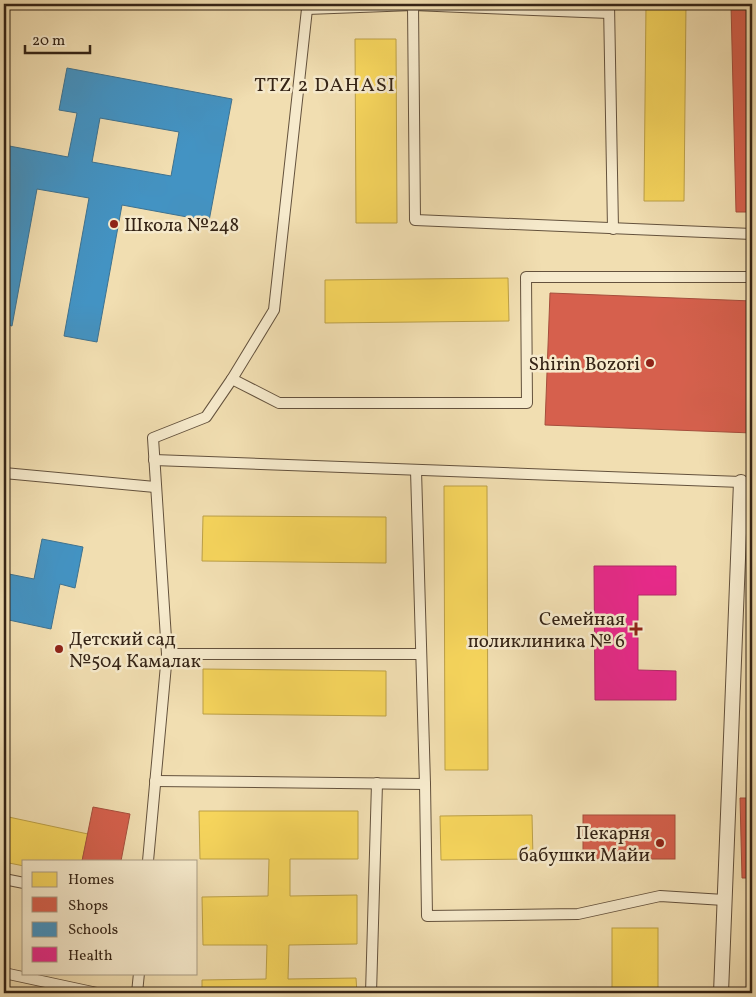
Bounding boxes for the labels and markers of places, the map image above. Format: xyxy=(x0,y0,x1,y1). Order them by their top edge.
place label: Школа №248 xyxy=(124,213,239,239)
marker: Школа №248 xyxy=(108,218,120,230)
place label: Shirin Bozori xyxy=(528,352,640,378)
marker: Shirin Bozori xyxy=(644,357,656,369)
place label: Семейная поликлиника № 6 xyxy=(468,607,625,655)
marker: Семейная поликлиника № 6 xyxy=(629,622,643,636)
place label: Детский сад №504 Камалак xyxy=(69,627,201,675)
marker: Детский сад №504 Камалак xyxy=(53,643,65,655)
place label: Пекарня бабушки Майи xyxy=(519,821,650,869)
marker: Пекарня бабушки Майи xyxy=(654,837,666,849)

